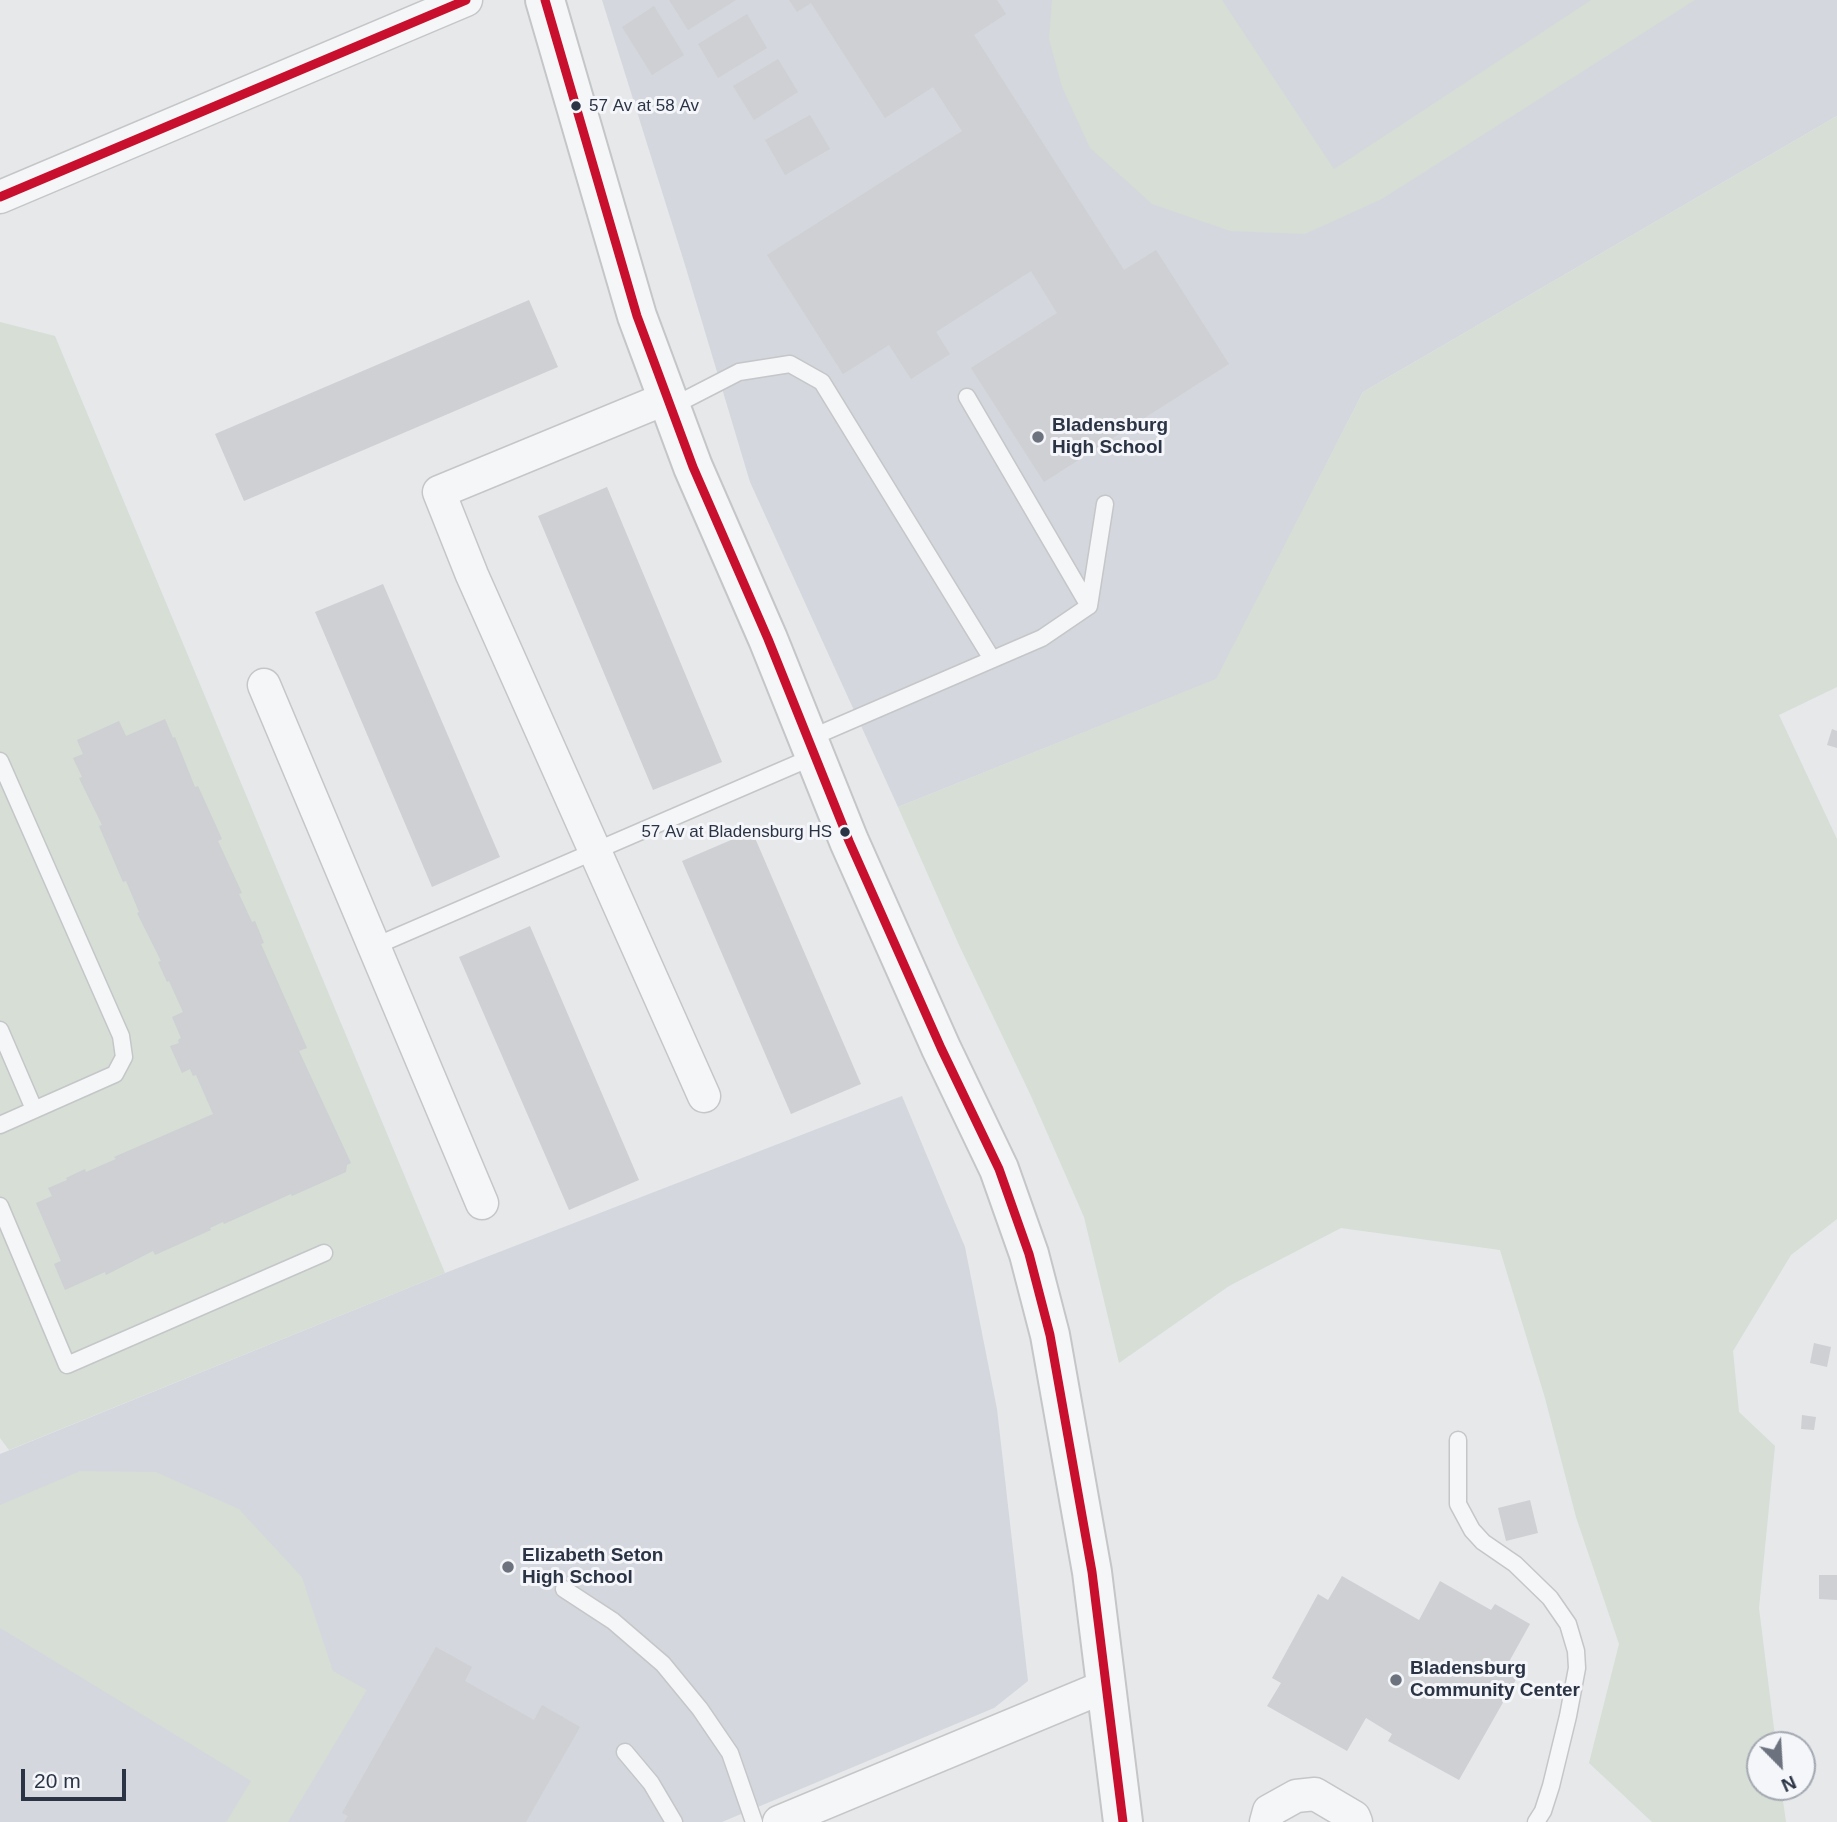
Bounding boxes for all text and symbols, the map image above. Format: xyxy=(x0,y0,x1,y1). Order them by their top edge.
place label: 57 Av at 58 Av xyxy=(589,96,699,116)
marker: 57 Av at 58 Av xyxy=(569,99,583,113)
place label: Bladensburg High School xyxy=(1052,415,1168,459)
marker: Bladensburg High School xyxy=(1030,429,1046,445)
place label: 57 Av at Bladensburg HS xyxy=(641,822,832,842)
marker: 57 Av at Bladensburg HS xyxy=(838,825,852,839)
place label: Elizabeth Seton High School xyxy=(522,1545,663,1589)
marker: Elizabeth Seton High School xyxy=(500,1559,516,1575)
place label: Bladensburg Community Center xyxy=(1410,1658,1580,1702)
marker: Bladensburg Community Center xyxy=(1388,1672,1404,1688)
north arrow xyxy=(1746,1731,1816,1801)
scale bar xyxy=(24,1756,130,1800)
text: 20 m xyxy=(34,1769,81,1792)
text: N xyxy=(1778,1771,1799,1796)

